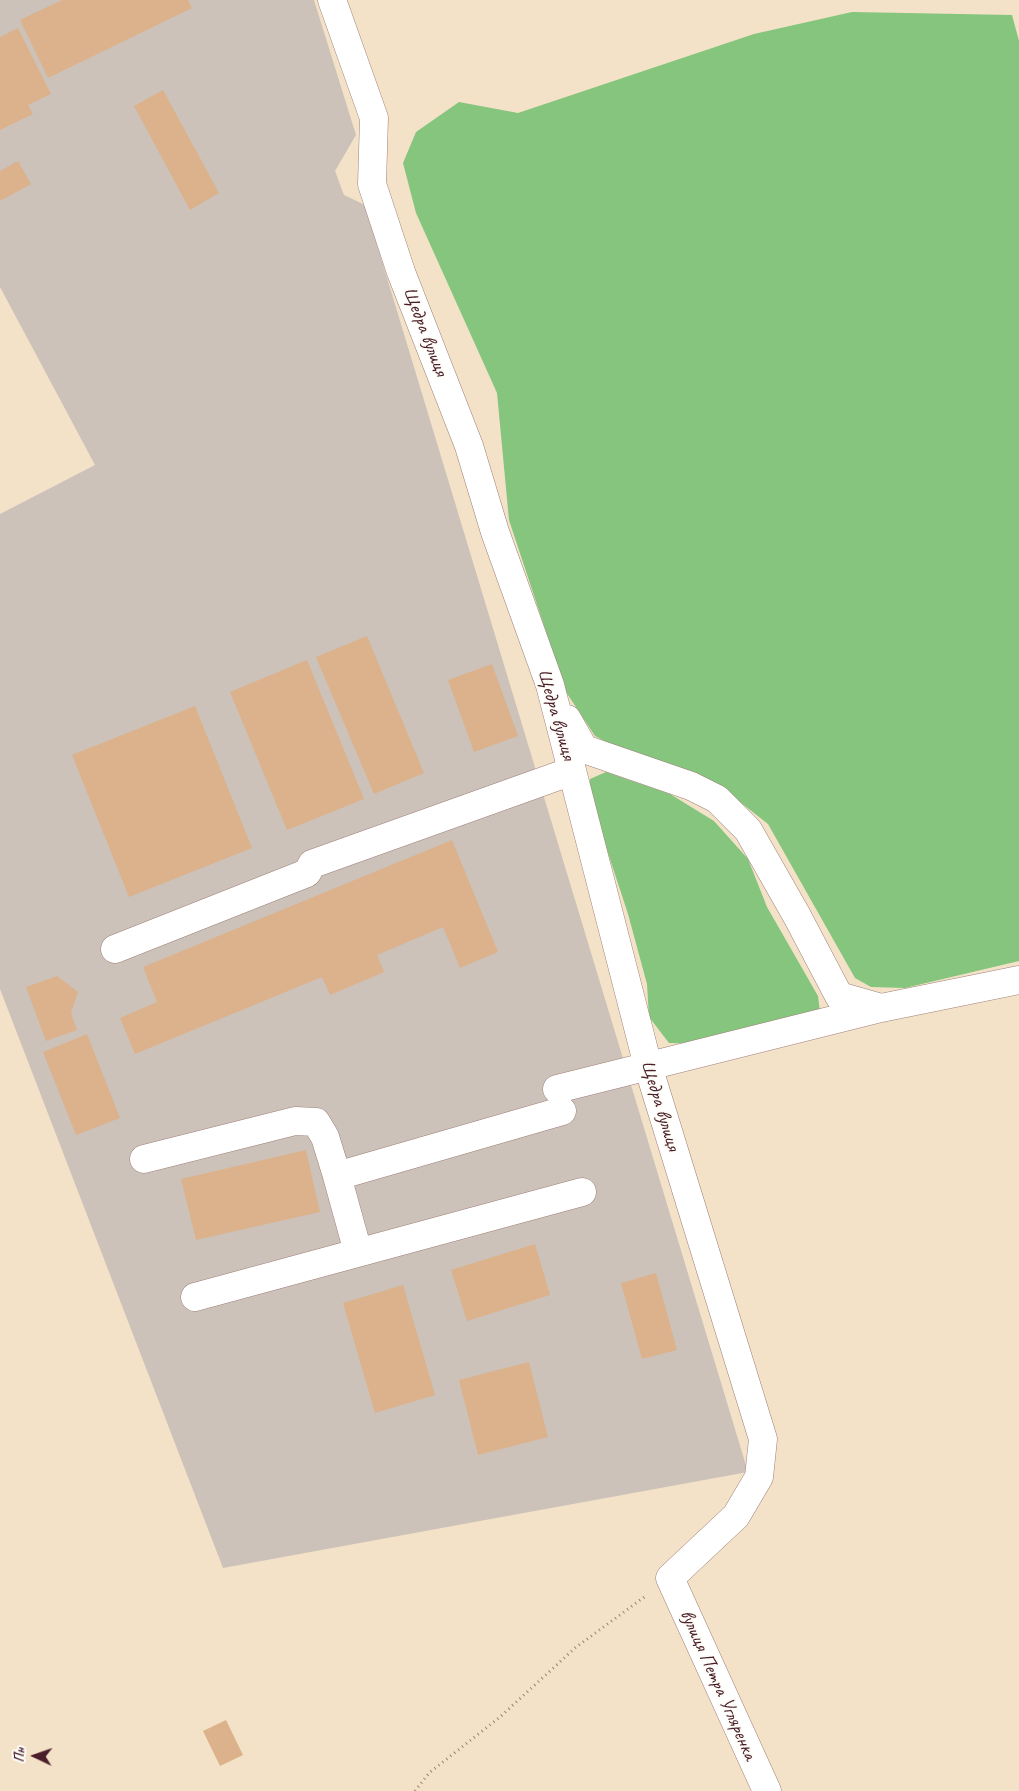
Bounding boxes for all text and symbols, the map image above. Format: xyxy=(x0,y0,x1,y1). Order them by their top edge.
street label: Щедра вулиця xyxy=(397,284,453,380)
street label: Щедра вулиця xyxy=(532,667,580,763)
street label: Щедра вулиця xyxy=(635,1058,685,1154)
street label: вулиця Петра Угляренка xyxy=(674,1606,762,1764)
north arrow xyxy=(10,1731,60,1781)
text: Пн xyxy=(11,1747,28,1763)

